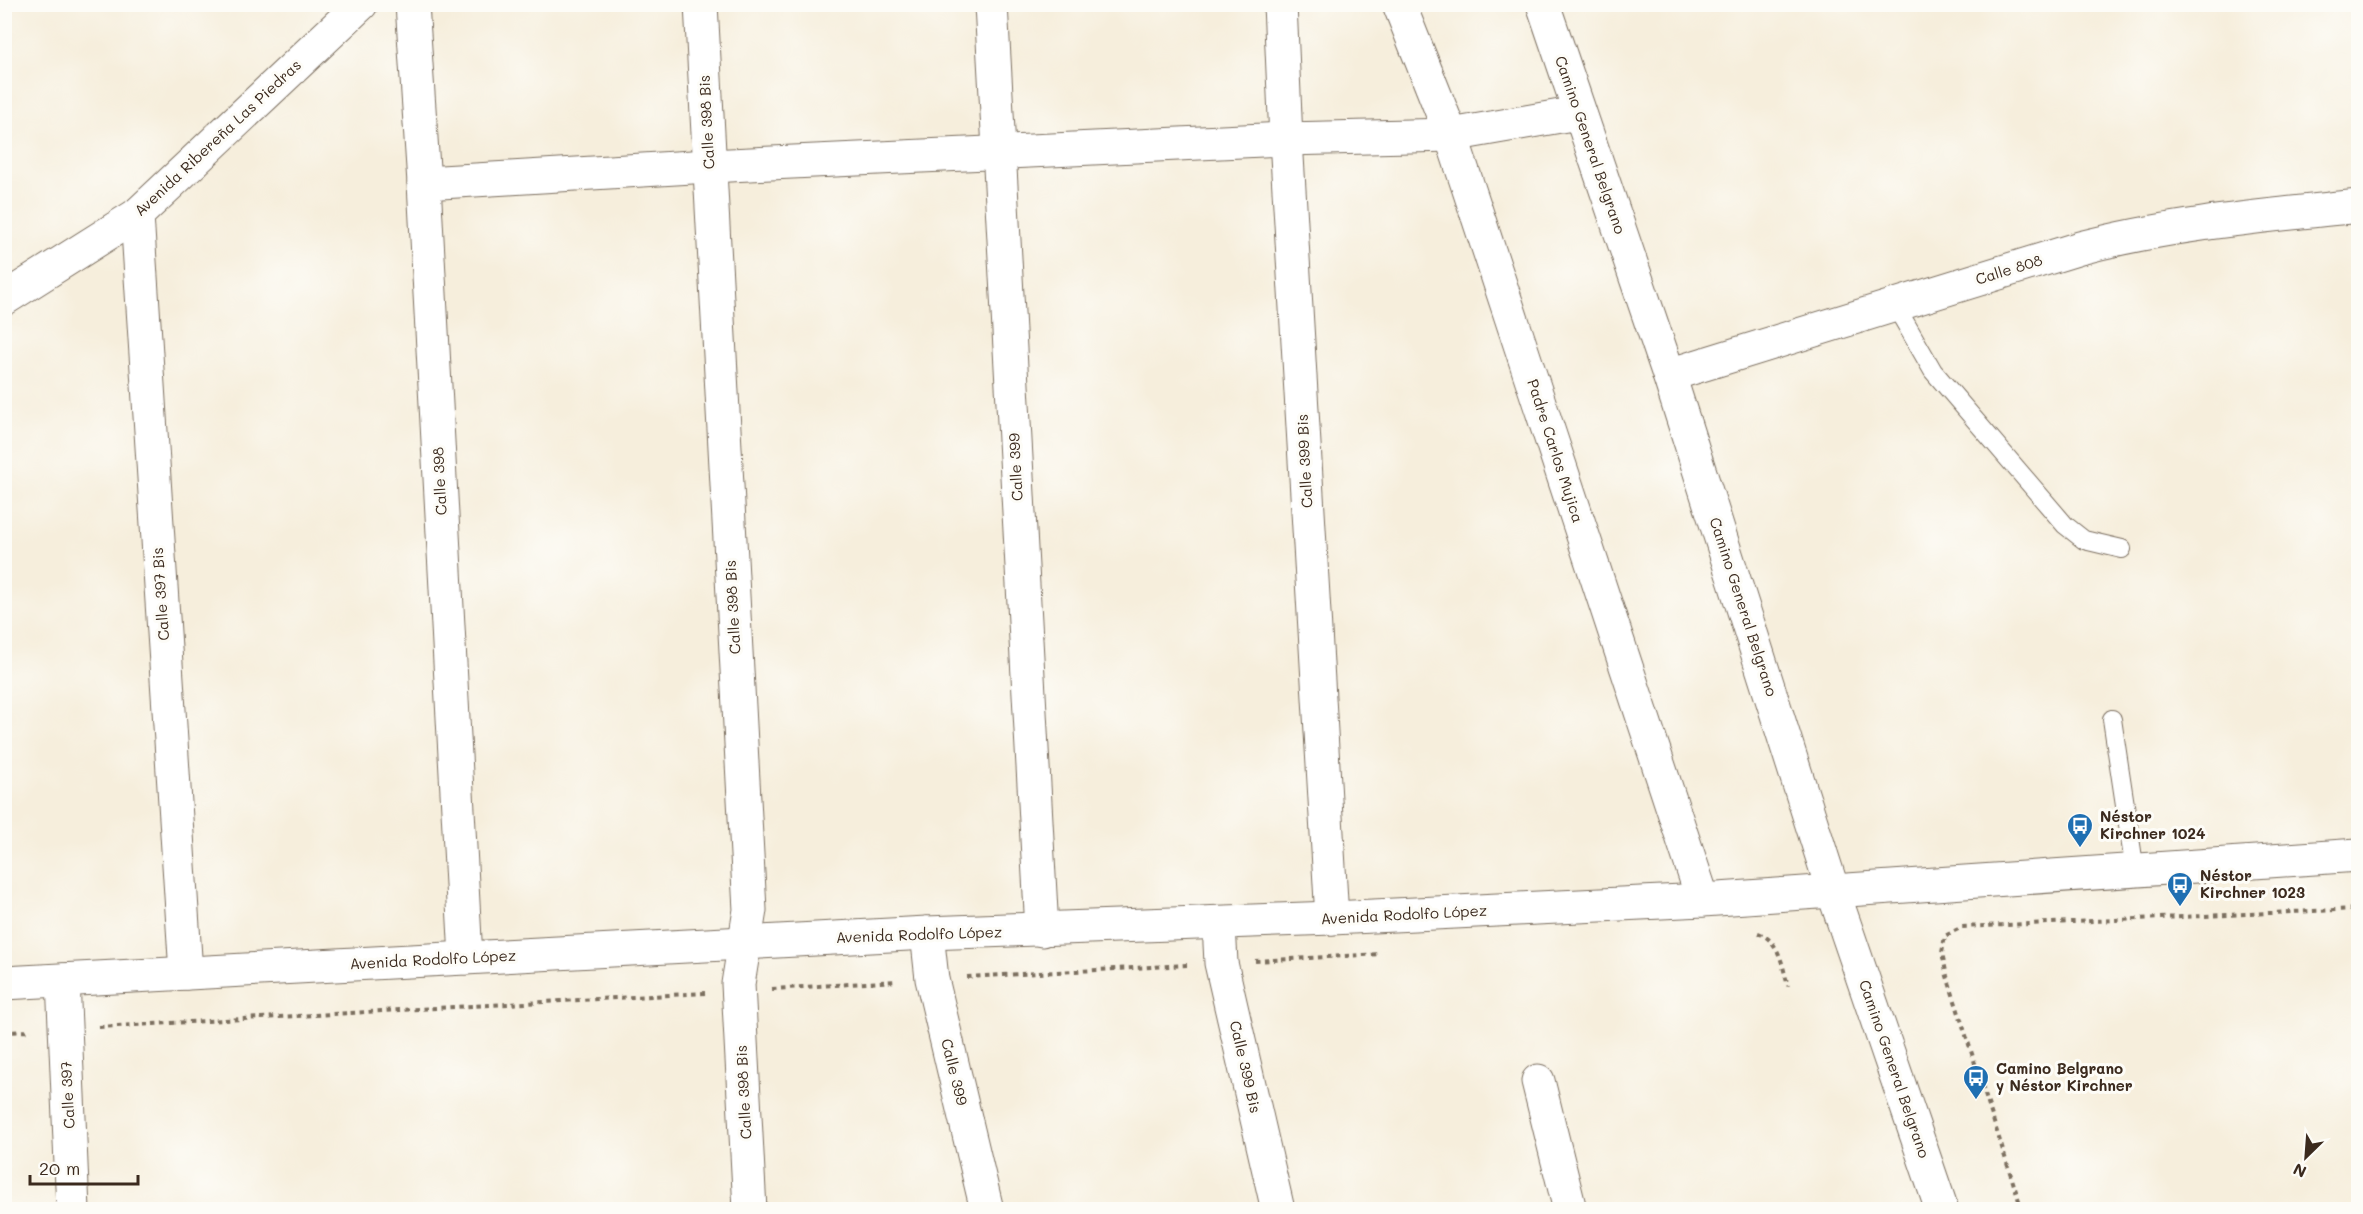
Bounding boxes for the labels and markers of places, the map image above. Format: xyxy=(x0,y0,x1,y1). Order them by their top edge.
place label: Néstor Kirchner 1024 xyxy=(2100,806,2206,843)
bus stop icon: Néstor Kirchner 1024 xyxy=(2065,811,2095,849)
place label: Néstor Kirchner 1023 xyxy=(2200,865,2305,902)
bus stop icon: Néstor Kirchner 1023 xyxy=(2165,870,2195,908)
place label: Camino Belgrano y Néstor Kirchner xyxy=(1996,1058,2133,1095)
bus stop icon: Camino Belgrano y Néstor Kirchner xyxy=(1961,1063,1991,1101)

